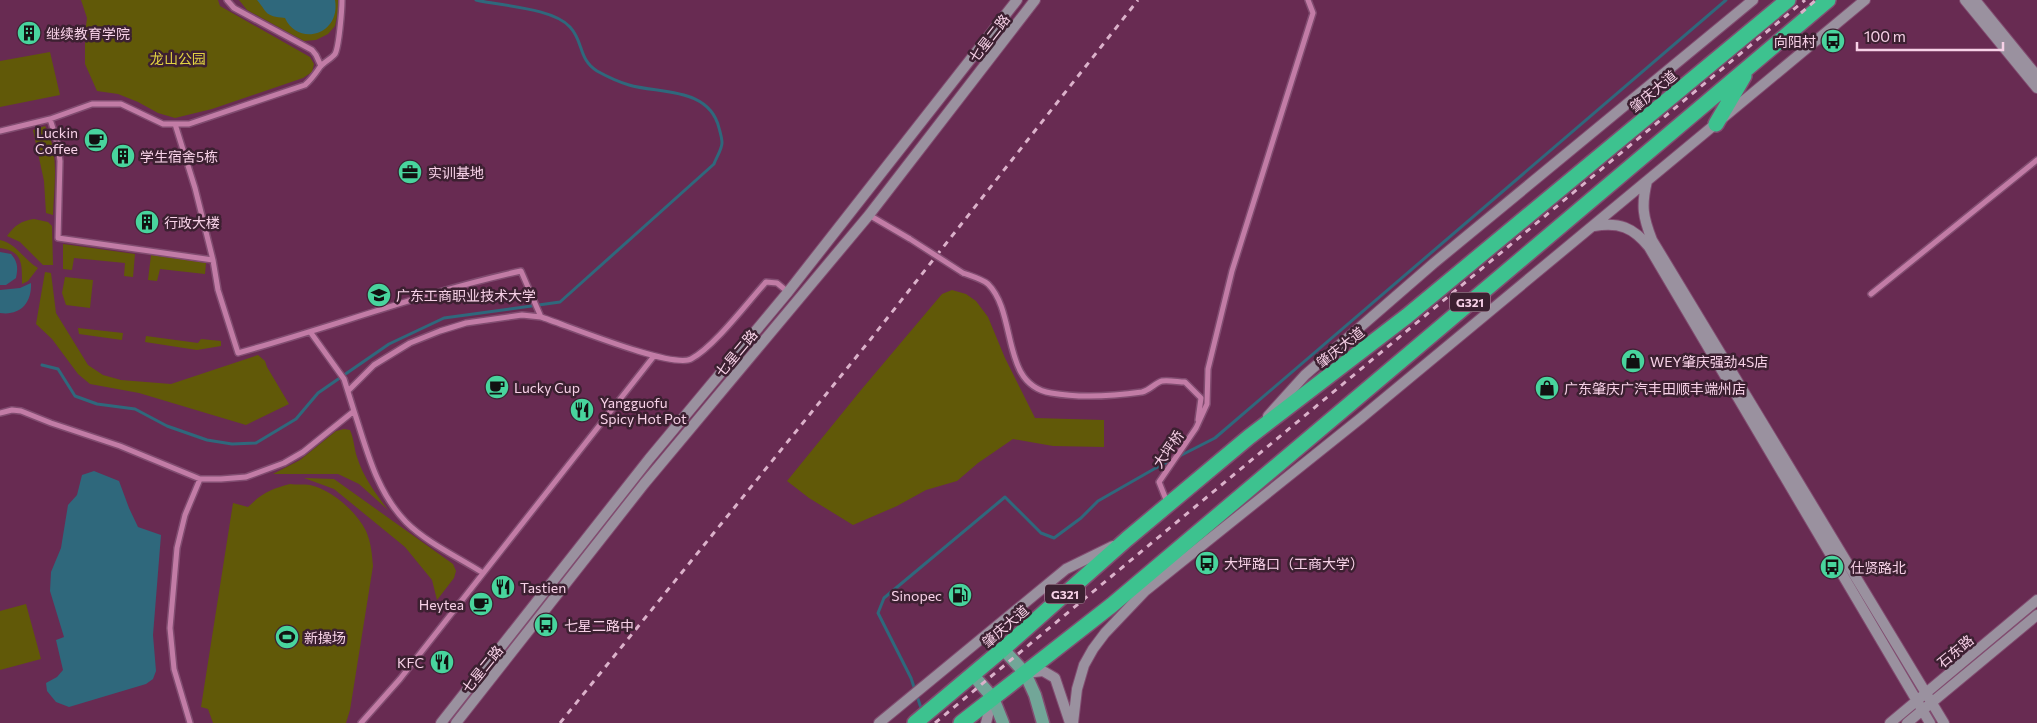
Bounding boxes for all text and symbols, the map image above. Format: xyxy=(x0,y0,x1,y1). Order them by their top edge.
street label: 七星二路 xyxy=(965,11,1013,65)
building icon: 继续教育学院 xyxy=(16,20,42,46)
scale bar xyxy=(1857,20,2003,52)
place label: 继续教育学院 xyxy=(46,25,130,42)
text: 100 m xyxy=(1864,27,1906,45)
bus stop icon: 向阳村 xyxy=(1820,28,1846,54)
place label: 向阳村 xyxy=(1774,33,1816,50)
park label: 龙山公园 xyxy=(150,50,206,67)
street label: 肇庆大道 xyxy=(1626,66,1680,116)
place label: Luckin Coffee xyxy=(35,124,78,157)
cafe icon: Luckin Coffee xyxy=(83,127,109,153)
building icon: 学生宿舍5栋 xyxy=(110,143,136,169)
place label: 学生宿舍5栋 xyxy=(140,148,218,165)
office icon: 实训基地 xyxy=(397,159,423,185)
place label: 实训基地 xyxy=(428,164,484,181)
building icon: 行政大楼 xyxy=(134,209,160,235)
place label: 行政大楼 xyxy=(164,214,220,231)
school or university icon: 广东工商职业技术大学 xyxy=(366,282,392,308)
place label: 广东工商职业技术大学 xyxy=(396,287,536,304)
road number: G321 xyxy=(1450,292,1490,312)
street label: 肇庆大道 xyxy=(1313,323,1367,371)
street label: 七星二路 xyxy=(711,326,761,380)
shop icon: WEY肇庆强劲4S店 xyxy=(1620,348,1646,374)
place label: WEY肇庆强劲4S店 xyxy=(1650,353,1768,370)
cafe icon: Lucky Cup xyxy=(484,374,510,400)
shop icon: 广东肇庆广汽丰田顺丰端州店 xyxy=(1534,375,1560,401)
place label: Lucky Cup xyxy=(514,379,580,396)
place label: 广东肇庆广汽丰田顺丰端州店 xyxy=(1564,380,1746,397)
place label: Yangguofu Spicy Hot Pot xyxy=(600,394,687,427)
restaurant icon: Yangguofu Spicy Hot Pot xyxy=(569,397,595,423)
street label: 大坪桥 xyxy=(1149,427,1187,471)
bus stop icon: 大坪路口（工商大学） xyxy=(1194,550,1220,576)
bus stop icon: 仕贤路北 xyxy=(1819,554,1845,580)
place label: 大坪路口（工商大学） xyxy=(1224,555,1364,572)
place label: 仕贤路北 xyxy=(1850,559,1906,576)
restaurant icon: Tastien xyxy=(490,574,516,600)
place label: Tastien xyxy=(520,579,566,596)
fuel station icon: Sinopec xyxy=(947,582,973,608)
road number: G321 xyxy=(1045,584,1085,604)
place label: Sinopec xyxy=(891,587,942,604)
cafe icon: Heytea xyxy=(468,591,494,617)
place label: Heytea xyxy=(419,596,464,613)
street label: 肇庆大道 xyxy=(978,601,1032,651)
bus stop icon: 七星二路中 xyxy=(533,612,559,638)
place label: 七星二路中 xyxy=(564,617,634,634)
sports icon: 新操场 xyxy=(274,624,300,650)
place label: 新操场 xyxy=(304,629,346,646)
street label: 石东路 xyxy=(1933,631,1977,671)
street label: 七星二路 xyxy=(458,642,506,696)
restaurant icon: KFC xyxy=(429,649,455,675)
place label: KFC xyxy=(397,654,424,671)

